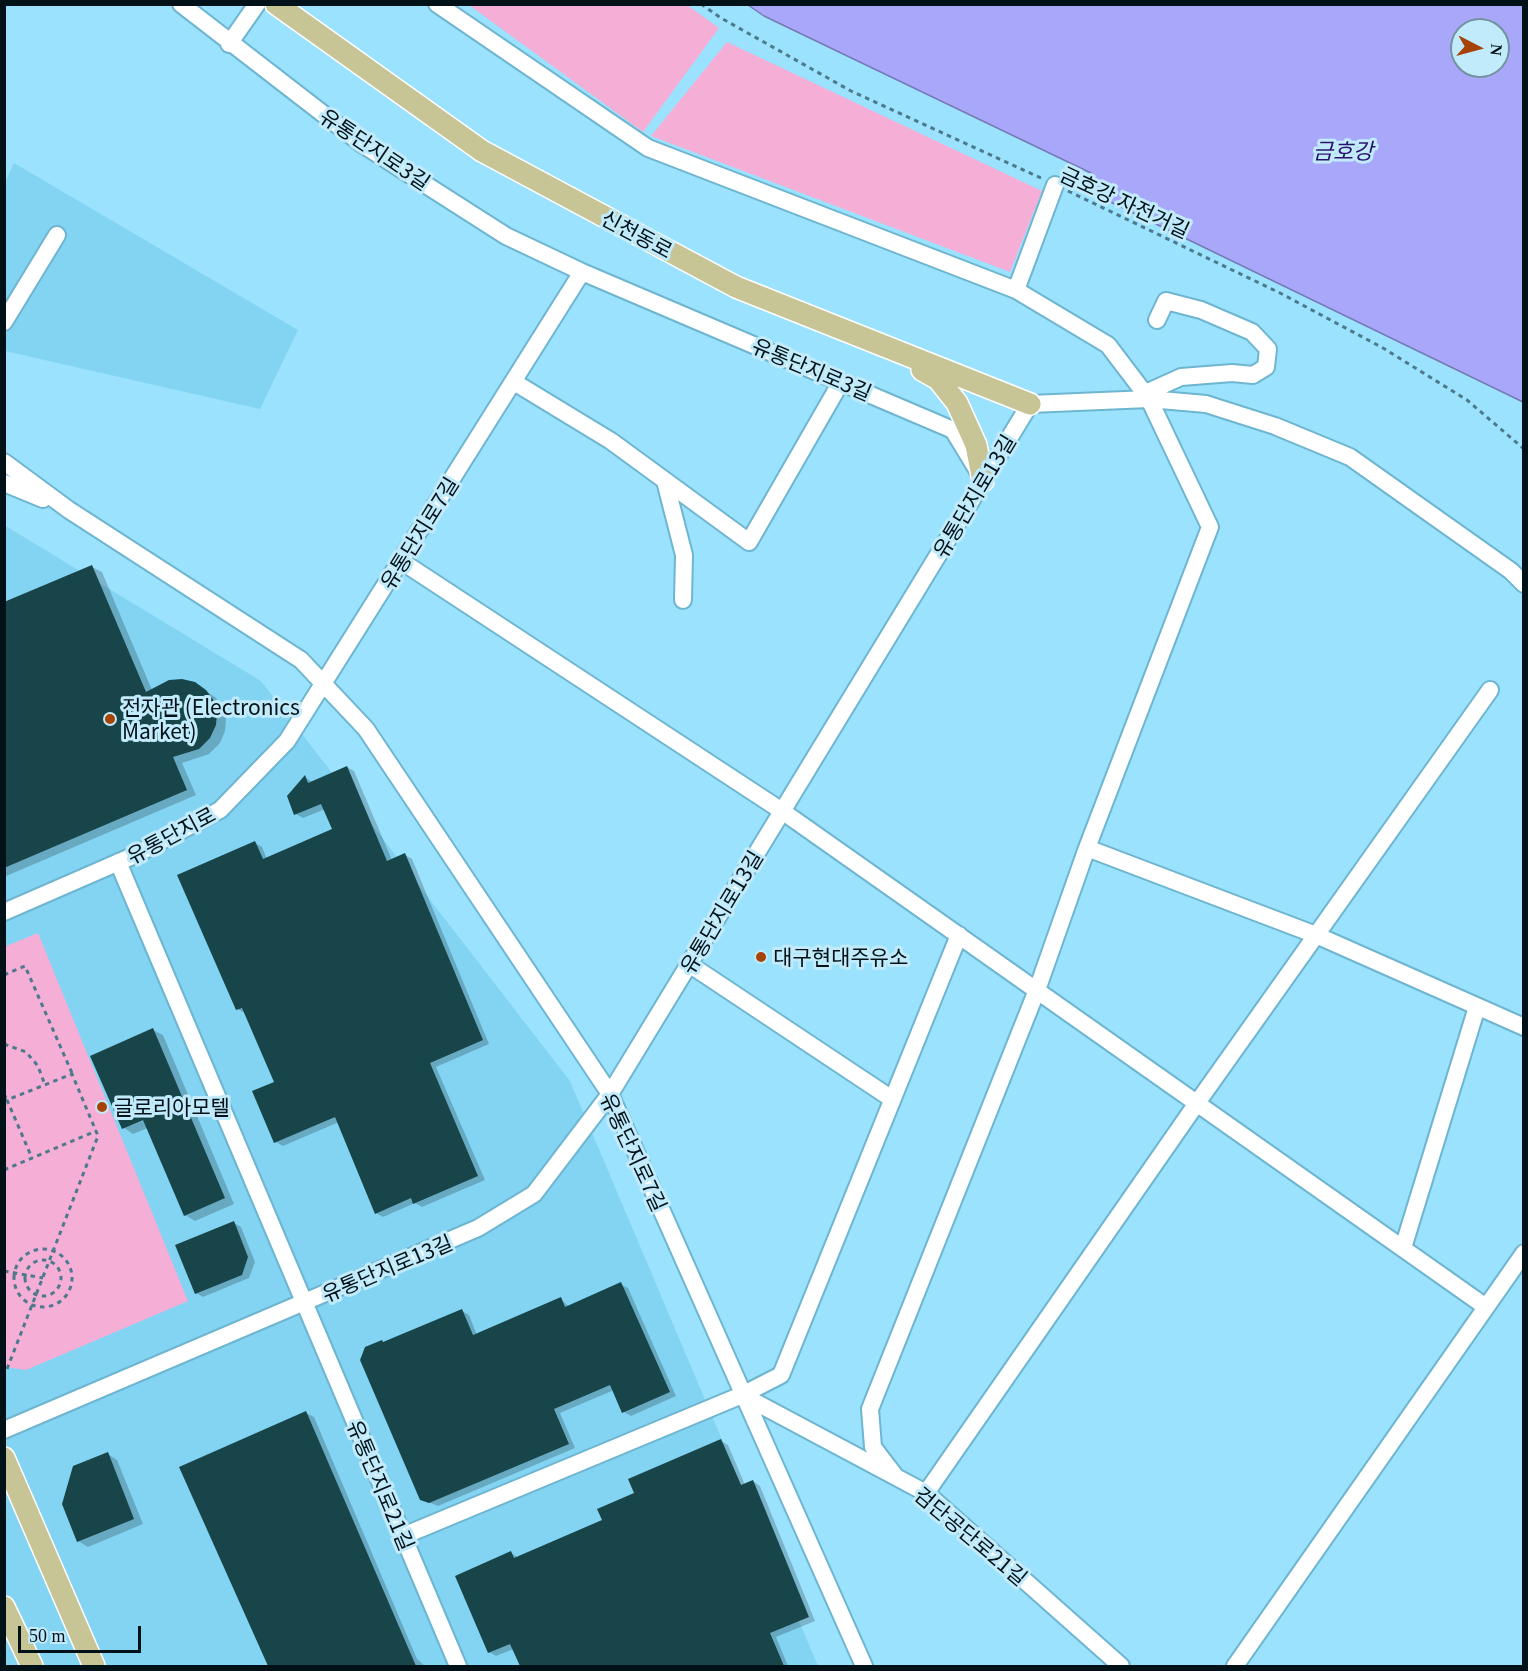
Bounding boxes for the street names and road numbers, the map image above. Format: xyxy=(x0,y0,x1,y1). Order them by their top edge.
street label: 유통단지로3길 xyxy=(315,103,435,195)
street label: 금호강 자전거길 xyxy=(1056,161,1194,243)
street label: 신천동로 xyxy=(597,205,677,263)
street label: 유통단지로3길 xyxy=(748,332,876,406)
street label: 유통단지로13길 xyxy=(927,430,1021,562)
street label: 유통단지로7길 xyxy=(375,472,463,594)
street label: 유통단지로 xyxy=(122,801,220,869)
street label: 유통단지로13길 xyxy=(674,846,768,978)
street label: 유통단지로7길 xyxy=(596,1089,672,1215)
street label: 유통단지로13길 xyxy=(318,1229,456,1307)
street label: 유통단지로21길 xyxy=(342,1416,420,1554)
street label: 검단공단로21길 xyxy=(910,1482,1032,1590)

